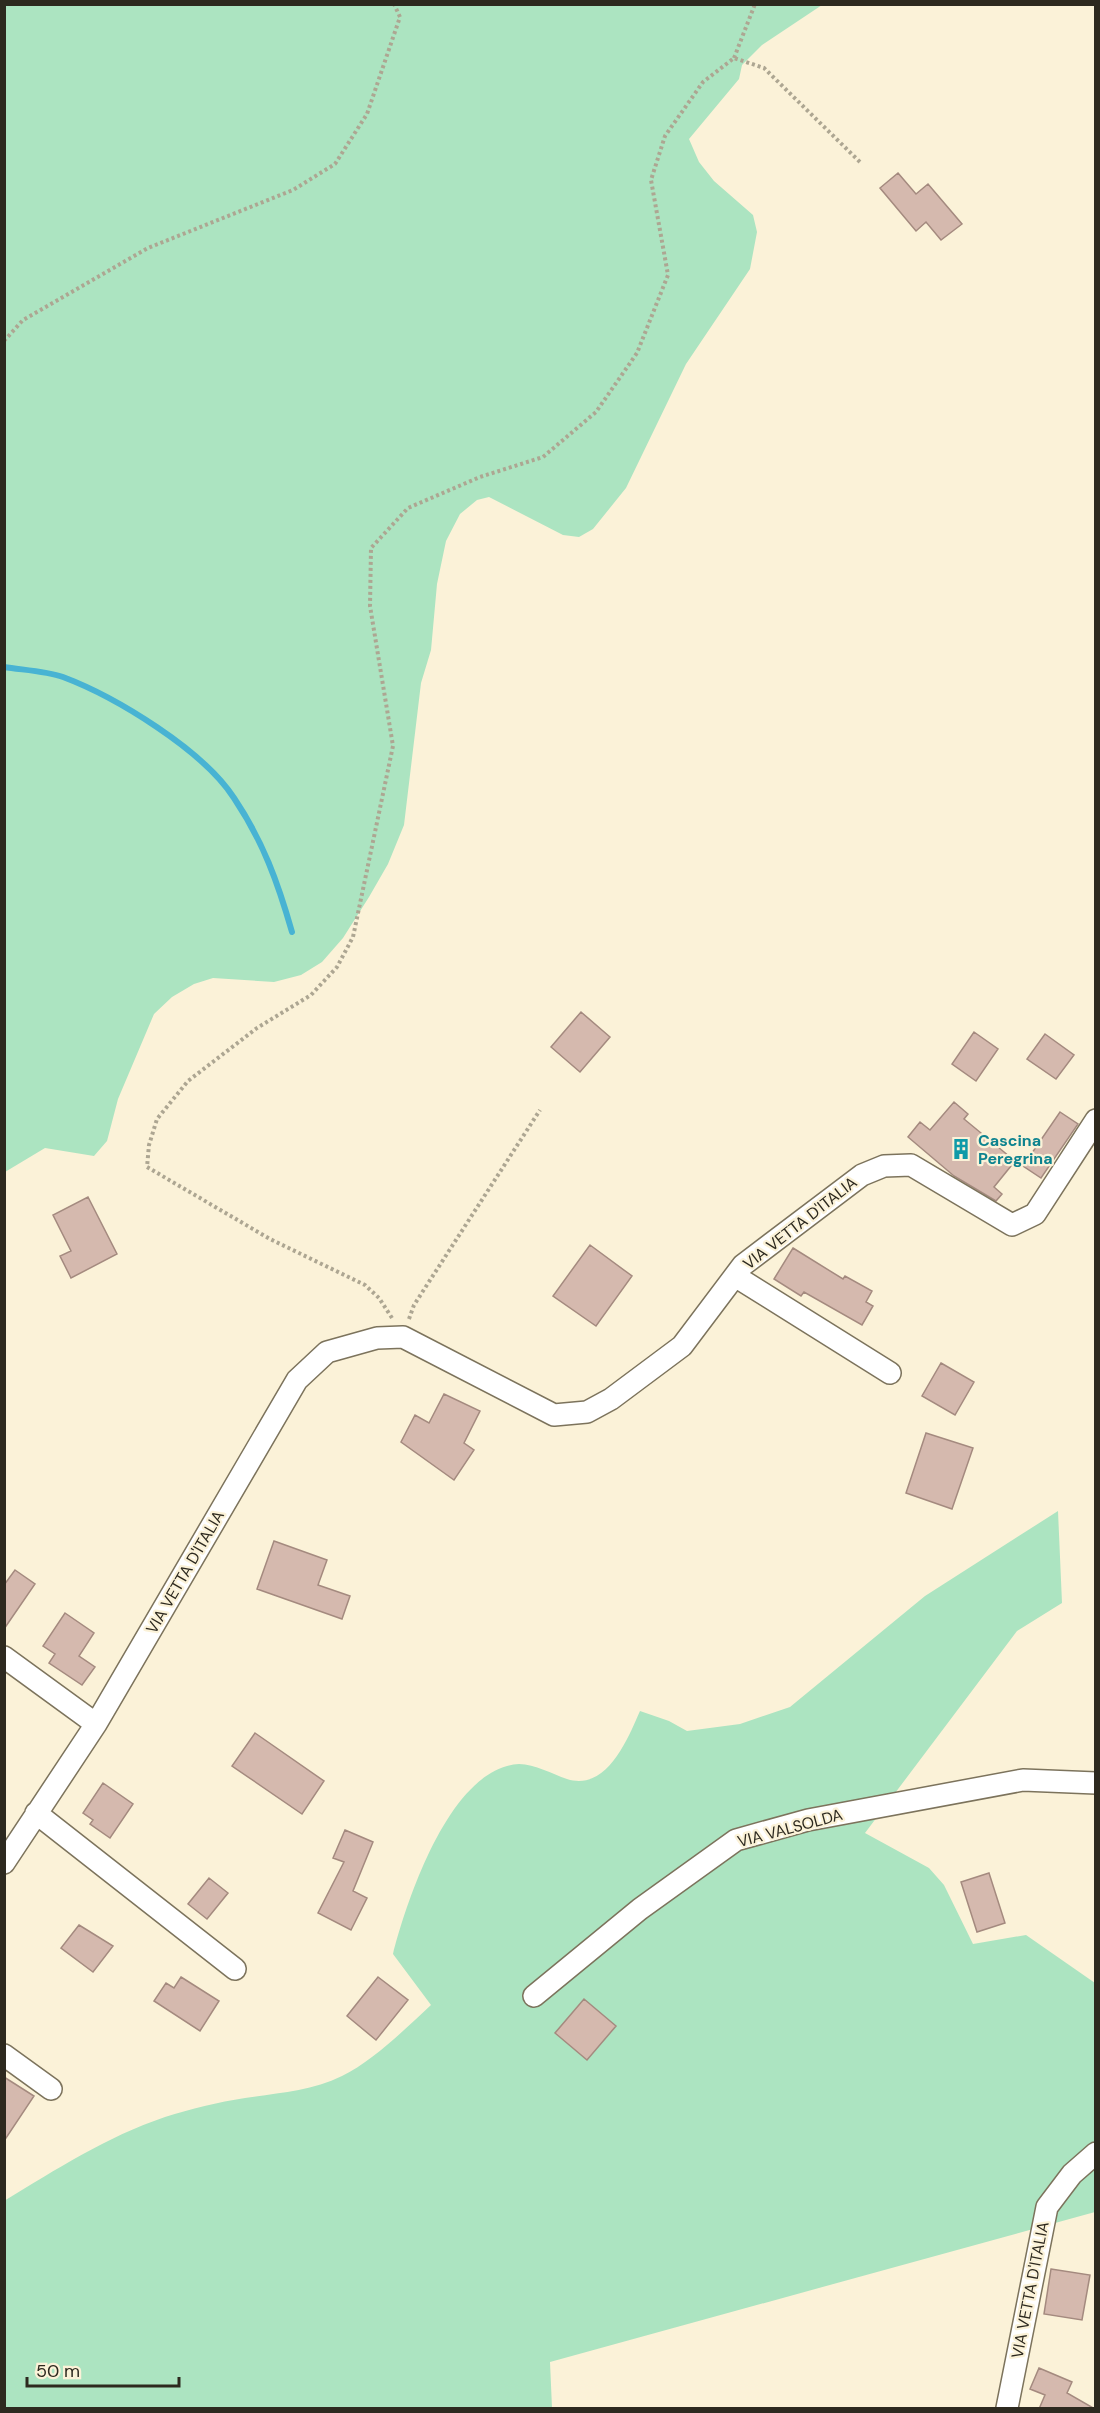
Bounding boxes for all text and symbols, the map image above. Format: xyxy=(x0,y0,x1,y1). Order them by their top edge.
place label: Cascina Peregrina xyxy=(978,1130,1053,1169)
building icon: Cascina Peregrina xyxy=(949,1137,973,1161)
street label: VIA VETTA D'ITALIA xyxy=(739,1172,862,1274)
street label: VIA VETTA D'ITALIA xyxy=(141,1506,229,1637)
street label: VIA VALSOLDA xyxy=(735,1804,845,1852)
street label: VIA VETTA D'ITALIA xyxy=(1006,2219,1054,2360)
scale bar xyxy=(27,2350,178,2388)
text: 50 m xyxy=(36,2359,80,2383)

